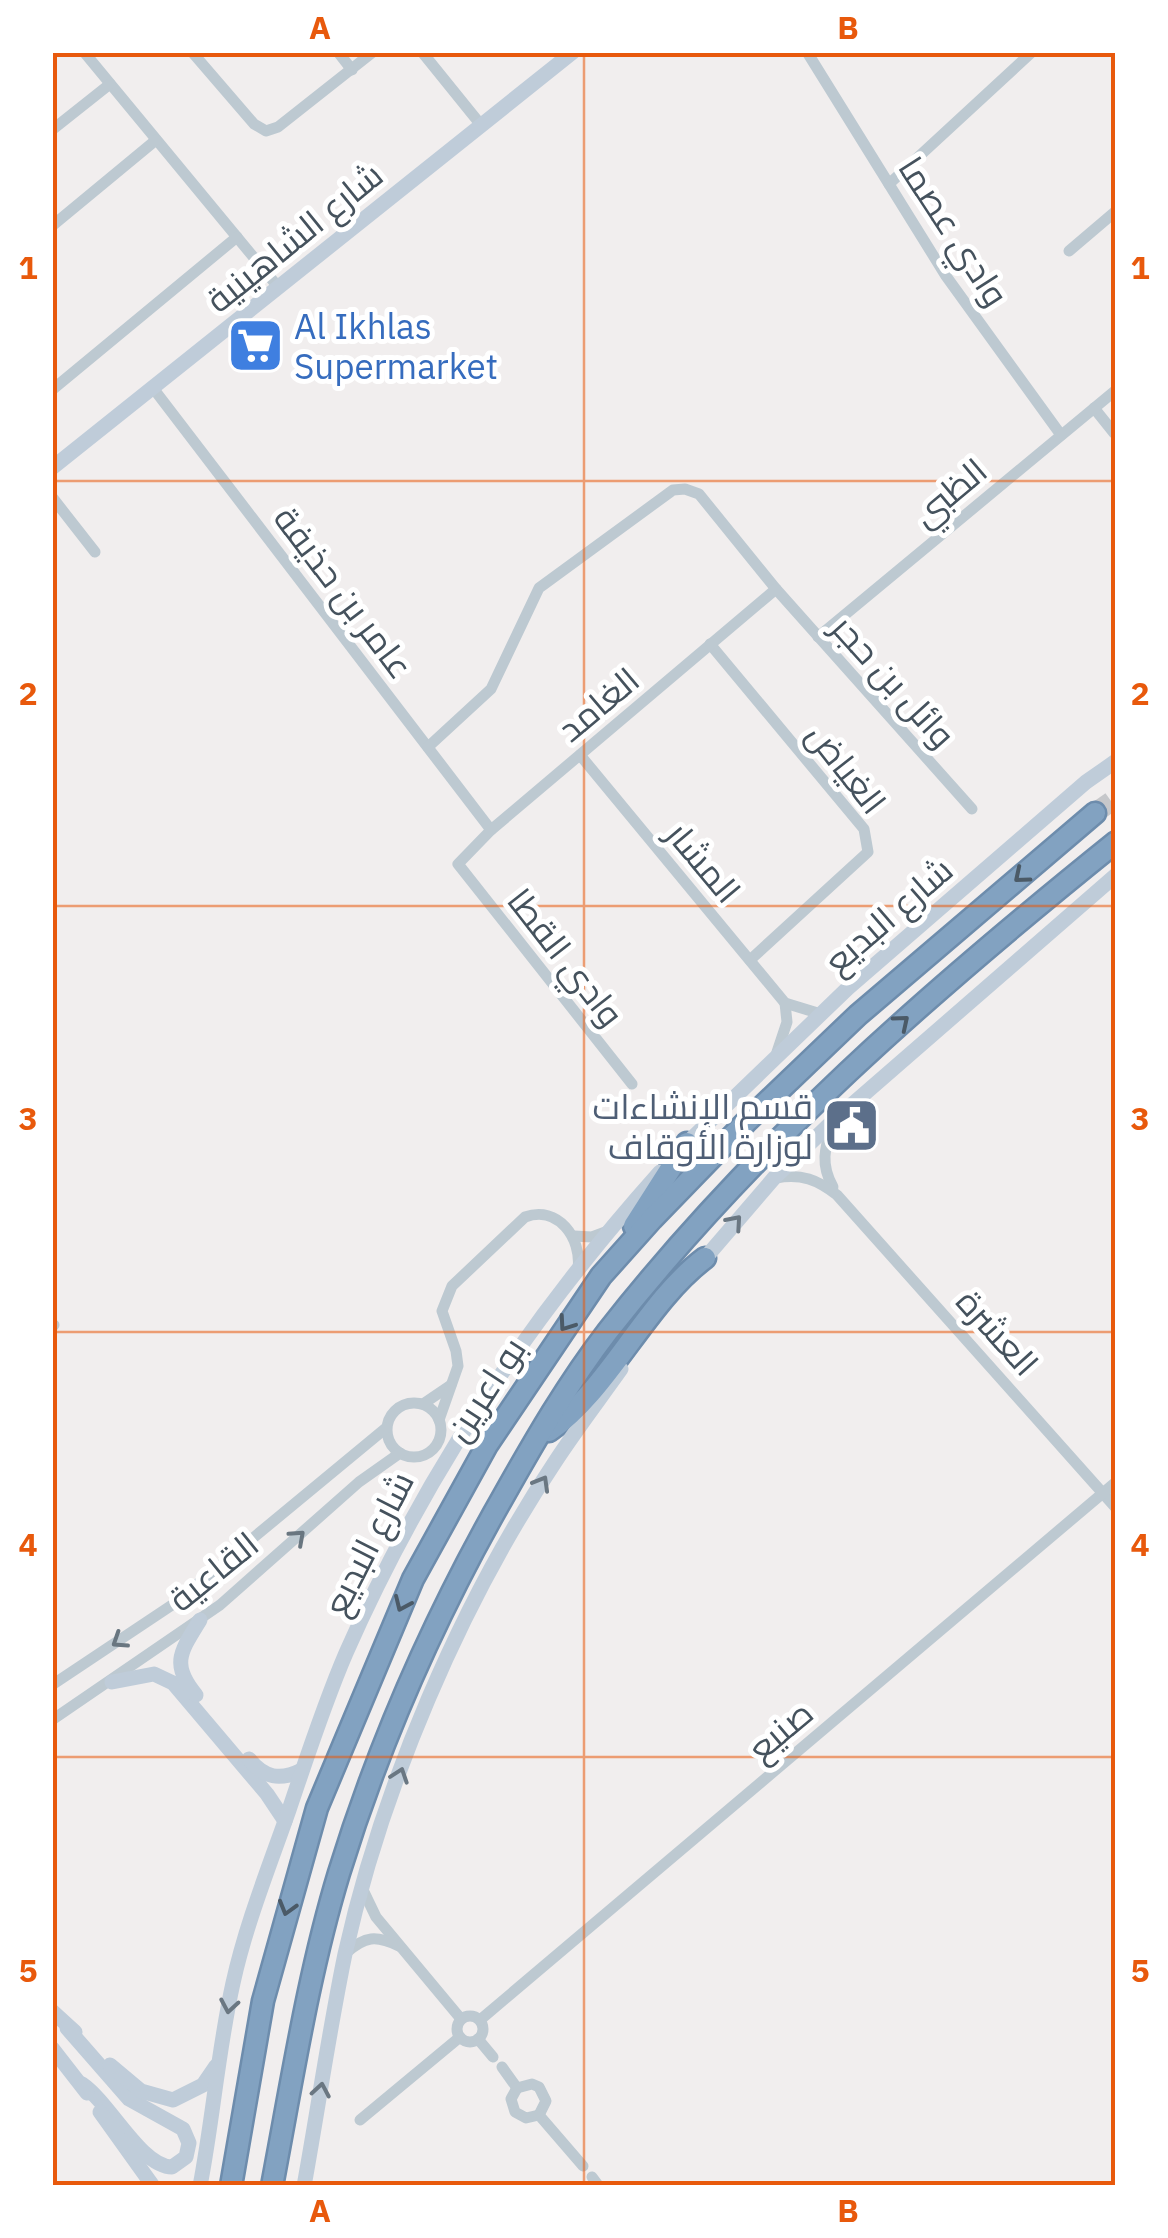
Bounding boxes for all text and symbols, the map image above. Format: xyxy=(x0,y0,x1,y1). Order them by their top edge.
text: A xyxy=(309,6,331,48)
text: B xyxy=(837,6,859,48)
street label: وادي عصما xyxy=(884,147,1019,317)
street label: شارع الشاهينية xyxy=(196,152,392,323)
text: 1 xyxy=(18,246,38,288)
text: 1 xyxy=(1130,246,1150,288)
place label: Al Ikhlas Supermarket xyxy=(294,303,498,389)
supermarket icon: Al Ikhlas Supermarket xyxy=(225,316,285,376)
street label: الظبي xyxy=(902,447,999,540)
street label: عامر بن حذيفة xyxy=(264,497,424,687)
street label: وائل بن حجر xyxy=(821,603,966,757)
street label: الغامد xyxy=(548,657,648,751)
text: 2 xyxy=(18,672,38,714)
text: 2 xyxy=(1130,672,1150,714)
street label: الغياض xyxy=(797,713,897,823)
street label: المشار xyxy=(655,810,751,912)
street label: شارع البديع xyxy=(814,847,962,984)
one-way arrow xyxy=(1014,865,1033,883)
street label: وادي القطا xyxy=(494,879,634,1038)
one-way arrow xyxy=(891,1016,909,1034)
place label: قسم الإنشاءات لوزارة الأوقاف xyxy=(592,1083,813,1169)
public building icon: قسم الإنشاءات لوزارة الأوقاف xyxy=(822,1096,882,1156)
text: 3 xyxy=(18,1097,38,1139)
text: 3 xyxy=(1130,1097,1150,1139)
one-way arrow xyxy=(724,1215,742,1234)
street label: العشرة xyxy=(947,1279,1049,1385)
one-way arrow xyxy=(560,1313,578,1332)
street label: بو اعرين xyxy=(434,1328,536,1450)
street label: شارع البديع xyxy=(312,1463,425,1623)
one-way arrow xyxy=(530,1476,549,1494)
street label: القاعية xyxy=(159,1521,267,1621)
text: 4 xyxy=(18,1523,38,1565)
text: 4 xyxy=(1130,1523,1150,1565)
one-way arrow xyxy=(286,1530,305,1548)
one-way arrow xyxy=(394,1594,414,1612)
one-way arrow xyxy=(112,1629,130,1648)
street label: صنيع xyxy=(738,1689,823,1771)
one-way arrow xyxy=(389,1767,409,1784)
one-way arrow xyxy=(278,1899,299,1916)
text: 5 xyxy=(18,1949,38,1991)
text: 5 xyxy=(1130,1949,1150,1991)
one-way arrow xyxy=(219,1998,240,2014)
one-way arrow xyxy=(310,2081,331,2098)
text: A xyxy=(309,2189,331,2231)
text: B xyxy=(837,2189,859,2231)

